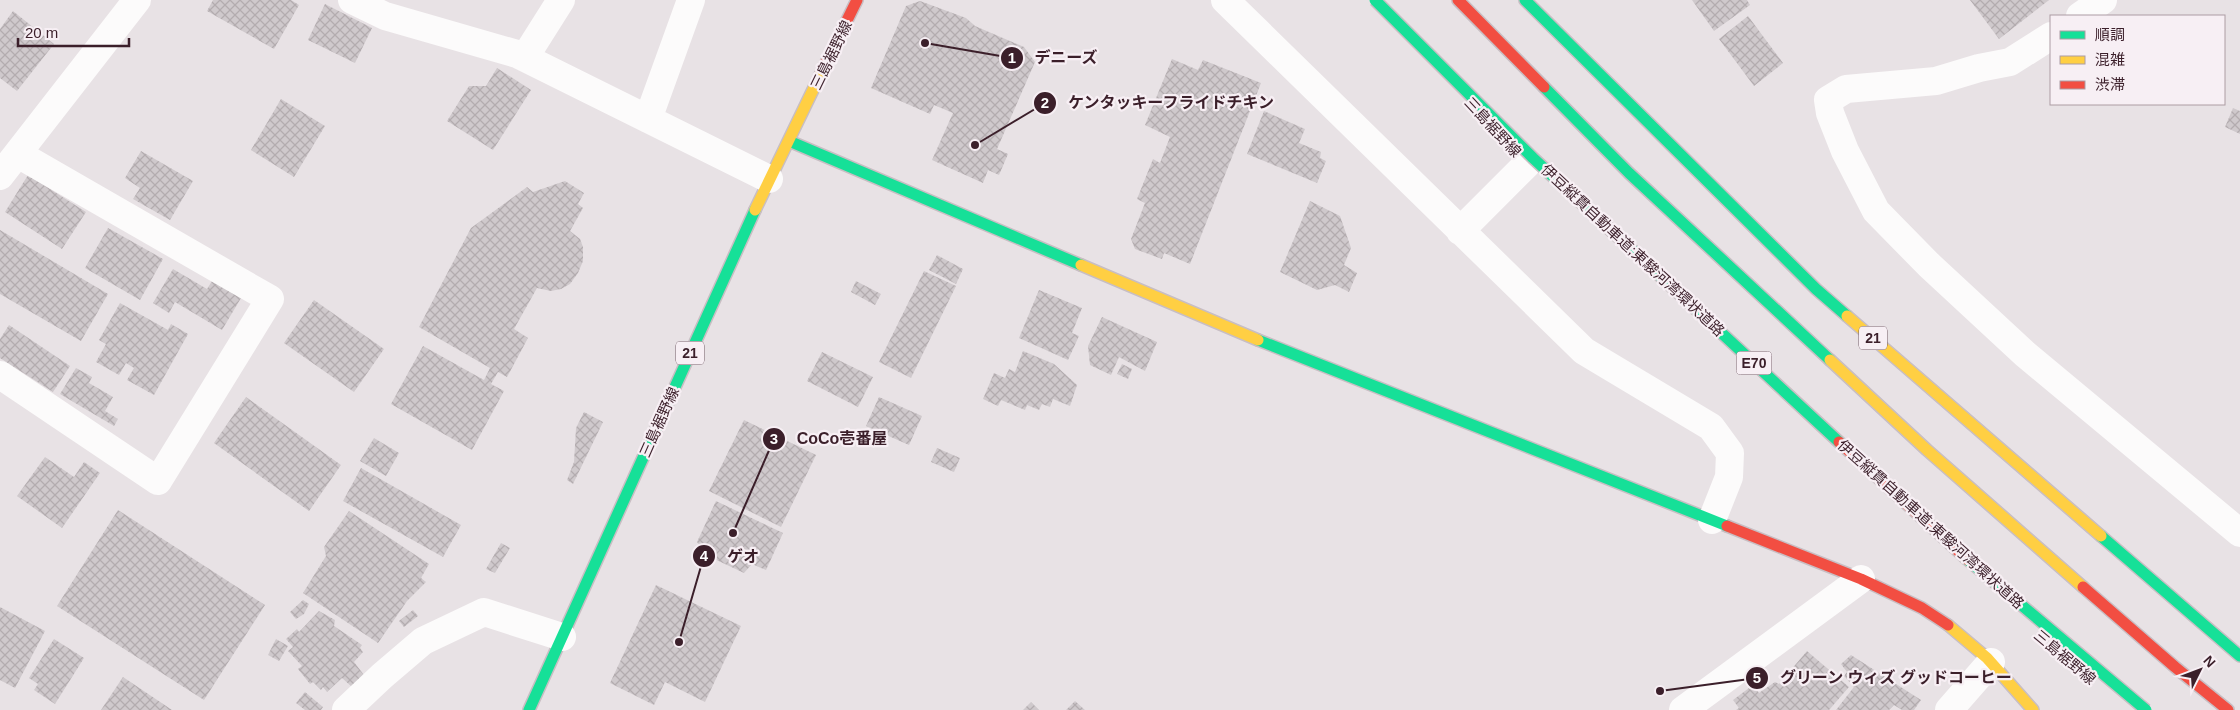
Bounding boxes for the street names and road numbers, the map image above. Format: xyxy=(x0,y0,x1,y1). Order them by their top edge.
street label: 三島裾野線 xyxy=(807,18,855,92)
street label: 三島裾野線 xyxy=(1461,94,1525,160)
street label: 伊豆縦貫自動車道;東駿河湾環状道路 xyxy=(1538,161,1728,339)
road number: 21 xyxy=(1859,326,1887,349)
road number: 21 xyxy=(676,342,704,364)
road number: E70 xyxy=(1736,352,1772,374)
street label: 三島裾野線 xyxy=(636,384,682,460)
street label: 伊豆縦貫自動車道;東駿河湾環状道路 xyxy=(1835,436,2027,612)
street label: 三島裾野線 xyxy=(2031,626,2099,688)

